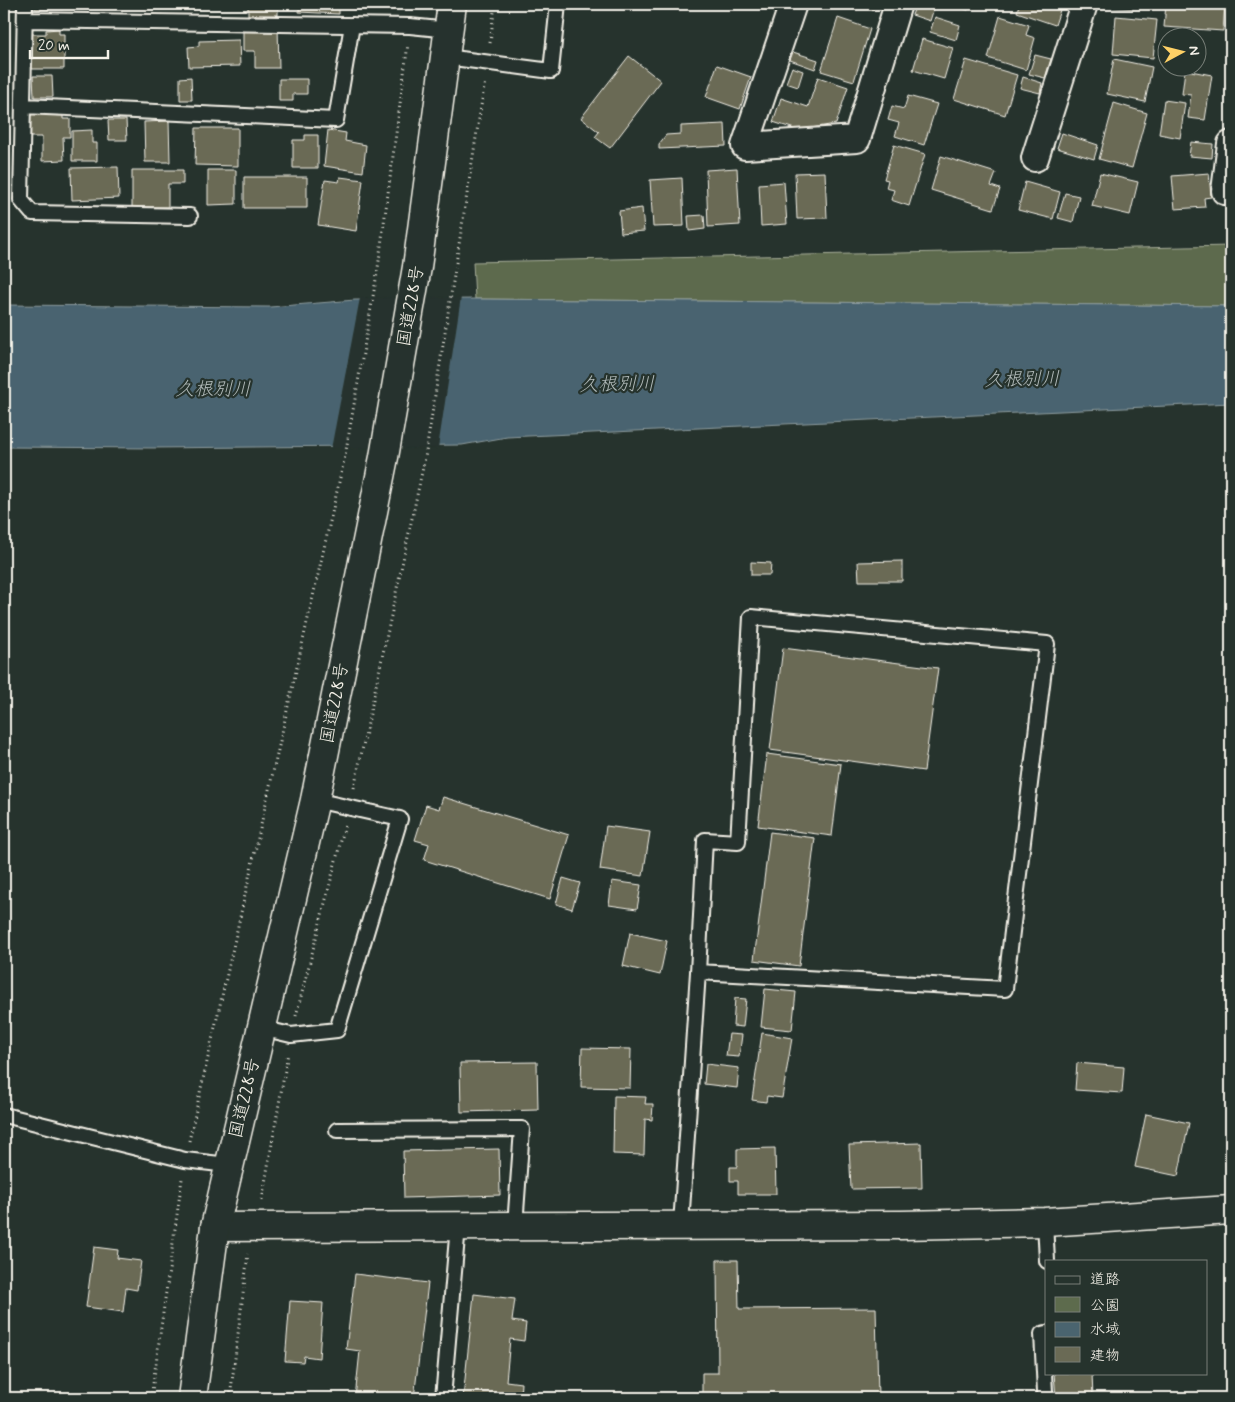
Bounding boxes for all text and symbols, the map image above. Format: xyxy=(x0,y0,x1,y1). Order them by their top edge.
scale bar xyxy=(30,28,108,60)
north arrow xyxy=(1158,28,1208,78)
text: 20 m xyxy=(38,36,70,56)
text: N xyxy=(1184,45,1203,56)
street label: 国道228号 xyxy=(392,264,430,349)
water label: 久根別川 xyxy=(984,366,1060,393)
water label: 久根別川 xyxy=(579,371,655,398)
water label: 久根別川 xyxy=(175,377,251,402)
street label: 国道228号 xyxy=(315,661,355,746)
street label: 国道228号 xyxy=(224,1056,266,1141)
legend xyxy=(1045,1260,1208,1374)
text: 道路 xyxy=(1090,1270,1120,1290)
text: 公園 xyxy=(1090,1296,1120,1316)
text: 水域 xyxy=(1090,1320,1120,1340)
text: 建物 xyxy=(1090,1346,1120,1366)

